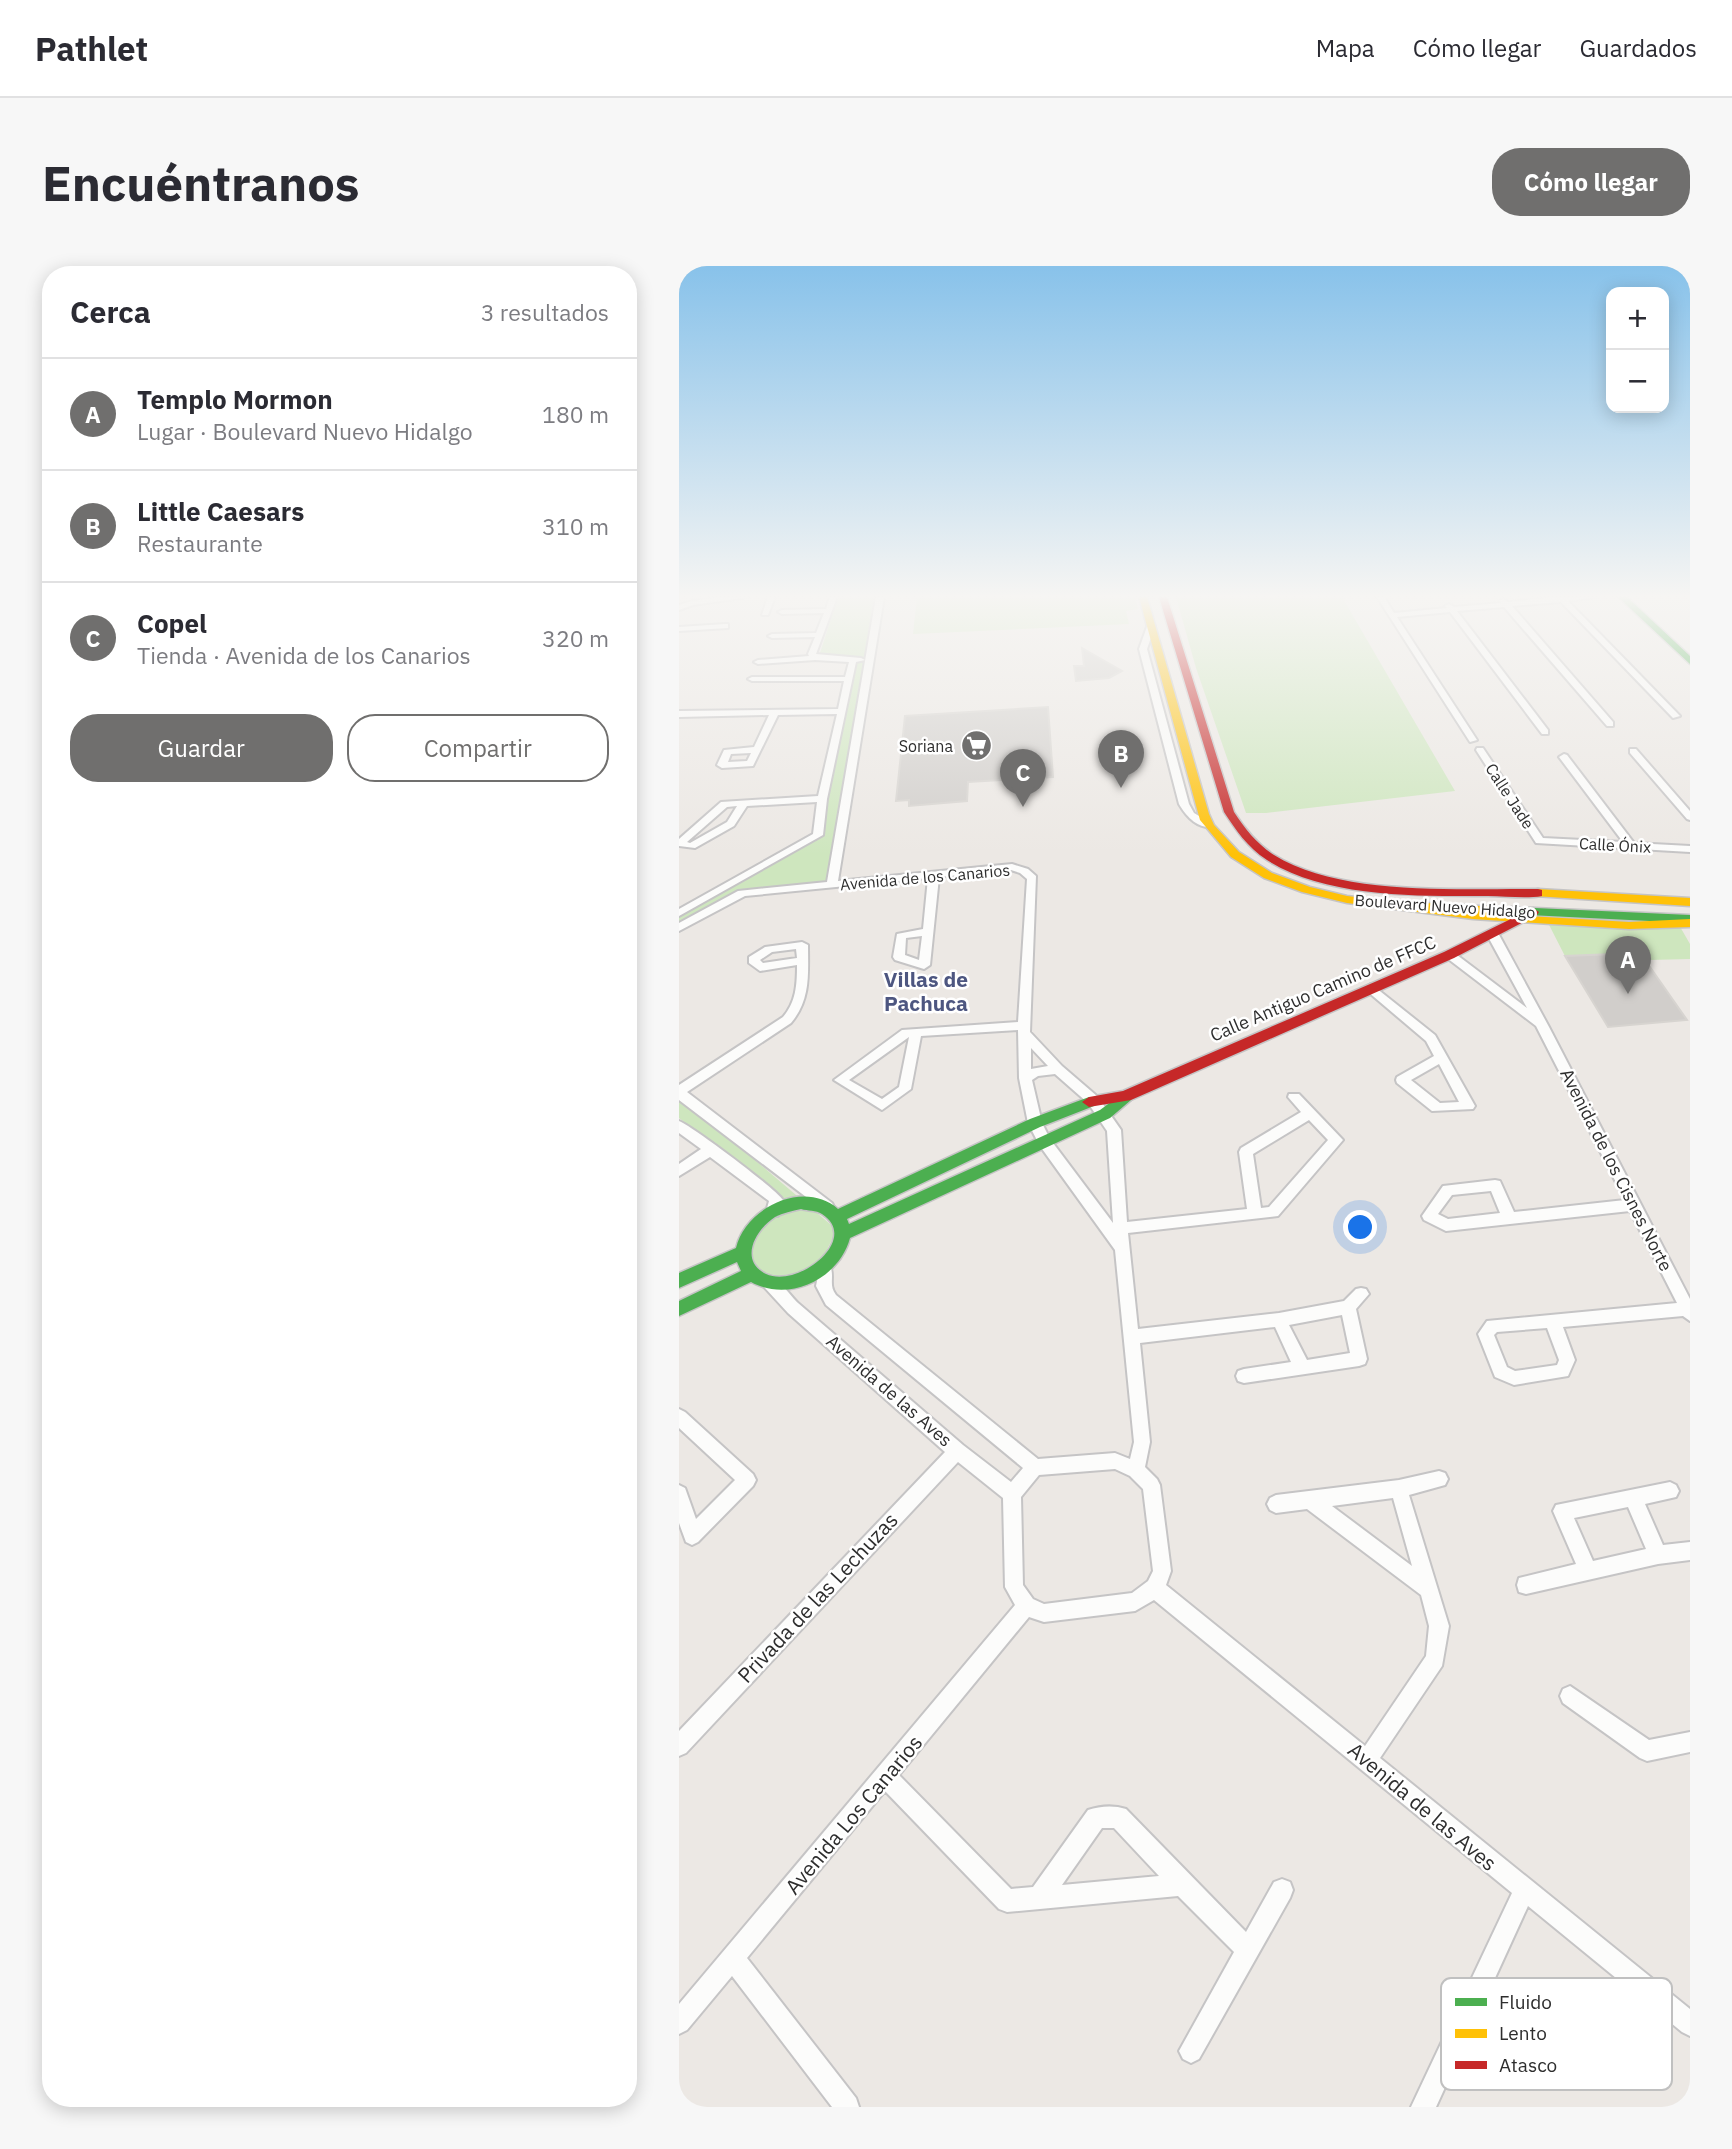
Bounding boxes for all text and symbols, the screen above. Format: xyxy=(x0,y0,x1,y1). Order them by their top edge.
text: Pathlet xyxy=(35,27,148,70)
text: Mapa xyxy=(1316,32,1375,64)
text: Cómo llegar xyxy=(1413,32,1541,64)
text: Guardados xyxy=(1579,32,1697,64)
button: Cómo llegar xyxy=(1492,148,1690,216)
text: Encuéntranos xyxy=(42,151,360,214)
map controls xyxy=(1606,287,1669,413)
button: + xyxy=(1606,287,1669,350)
text: Cerca xyxy=(70,292,151,331)
text: 3 resultados xyxy=(481,297,609,327)
button: − xyxy=(1606,350,1669,413)
text: Templo Mormon xyxy=(137,382,333,416)
text: A xyxy=(85,399,101,429)
text: 180 m xyxy=(542,399,609,429)
text: Lugar · Boulevard Nuevo Hidalgo xyxy=(137,416,473,446)
text: Little Caesars xyxy=(137,494,304,528)
text: B xyxy=(85,511,101,541)
text: 310 m xyxy=(542,511,609,541)
text: Restaurante xyxy=(137,528,263,558)
text: Copel xyxy=(137,606,207,640)
text: C xyxy=(86,623,100,653)
text: 320 m xyxy=(542,623,609,653)
text: Tienda · Avenida de los Canarios xyxy=(137,640,471,670)
button: Guardar xyxy=(70,714,333,782)
button: Compartir xyxy=(347,714,609,782)
supermarket icon: Soriana xyxy=(959,729,993,763)
pin: B xyxy=(1098,730,1144,788)
place label: Soriana xyxy=(899,736,953,756)
pin: C xyxy=(1000,749,1046,807)
street label: Calle Jade xyxy=(1481,759,1539,833)
street label: Calle Ónix xyxy=(1578,832,1652,857)
street label: Avenida de los Canarios xyxy=(839,860,1011,894)
street label: Boulevard Nuevo Hidalgo xyxy=(1354,890,1536,922)
street label: Calle Antiguo Camino de FFCC xyxy=(1206,930,1439,1047)
pin: A xyxy=(1605,936,1651,994)
district label: Villas de Pachuca xyxy=(884,965,968,1017)
street label: Avenida de los Cisnes Norte xyxy=(1555,1065,1678,1275)
your location xyxy=(1343,1210,1377,1244)
street label: Avenida de las Aves xyxy=(822,1330,957,1452)
street label: Privada de las Lechuzas xyxy=(731,1506,904,1689)
street label: Avenida Los Canarios xyxy=(778,1729,928,1900)
street label: Avenida de las Aves xyxy=(1342,1736,1503,1877)
legend xyxy=(1441,1978,1672,2090)
text: Fluido xyxy=(1499,1990,1552,2014)
text: Lento xyxy=(1499,2021,1547,2045)
text: Atasco xyxy=(1499,2053,1557,2077)

